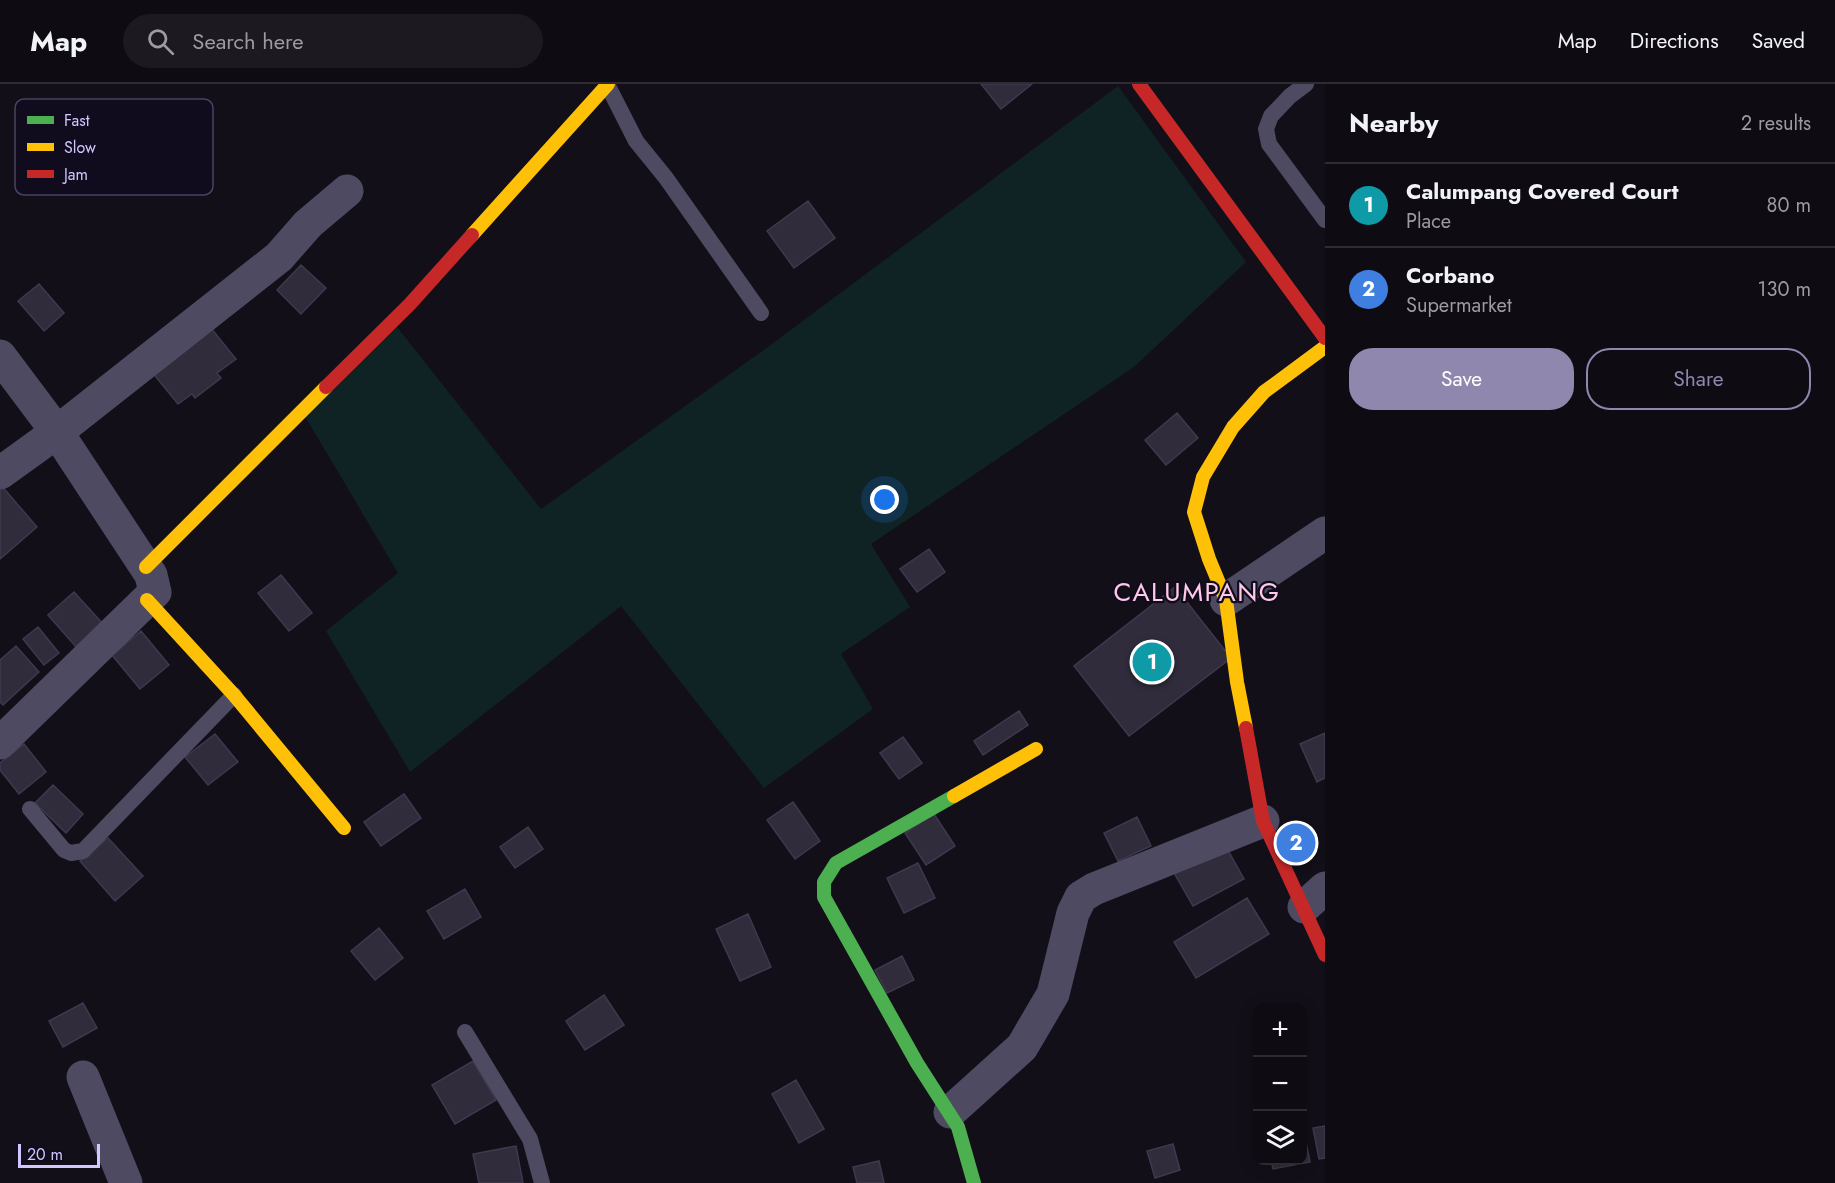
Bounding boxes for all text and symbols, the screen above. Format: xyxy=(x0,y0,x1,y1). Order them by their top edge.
search box xyxy=(123,14,543,68)
text: Map xyxy=(30,21,87,62)
icon: search xyxy=(144,25,177,58)
text: Search here xyxy=(192,25,304,57)
text: Map xyxy=(1558,26,1597,56)
text: Directions xyxy=(1630,26,1719,56)
text: Saved xyxy=(1752,26,1805,56)
legend xyxy=(15,99,213,195)
text: Nearby xyxy=(1349,104,1438,142)
text: Fast xyxy=(64,109,90,132)
text: 2 results xyxy=(1741,109,1811,138)
text: Slow xyxy=(64,136,96,159)
text: Jam xyxy=(62,163,88,186)
text: Calumpang Covered Court xyxy=(1406,175,1679,207)
text: 1 xyxy=(1363,191,1374,220)
text: 80 m xyxy=(1766,191,1811,220)
text: Place xyxy=(1406,207,1451,236)
text: Corbano xyxy=(1406,259,1495,291)
text: 2 xyxy=(1362,275,1375,304)
text: 130 m xyxy=(1757,275,1811,304)
text: Supermarket xyxy=(1406,291,1512,320)
button: Save xyxy=(1349,348,1574,410)
button: Share xyxy=(1586,348,1811,410)
your location xyxy=(870,485,899,514)
district label: CALUMPANG xyxy=(1113,573,1281,611)
pin: 1 xyxy=(1132,640,1172,684)
pin: 2 xyxy=(1276,820,1316,866)
map controls xyxy=(1253,1003,1307,1165)
button: + xyxy=(1253,1003,1307,1057)
button: − xyxy=(1253,1057,1307,1111)
button: layers xyxy=(1253,1111,1307,1165)
scale bar xyxy=(18,1141,100,1168)
text: 20 m xyxy=(27,1143,63,1166)

